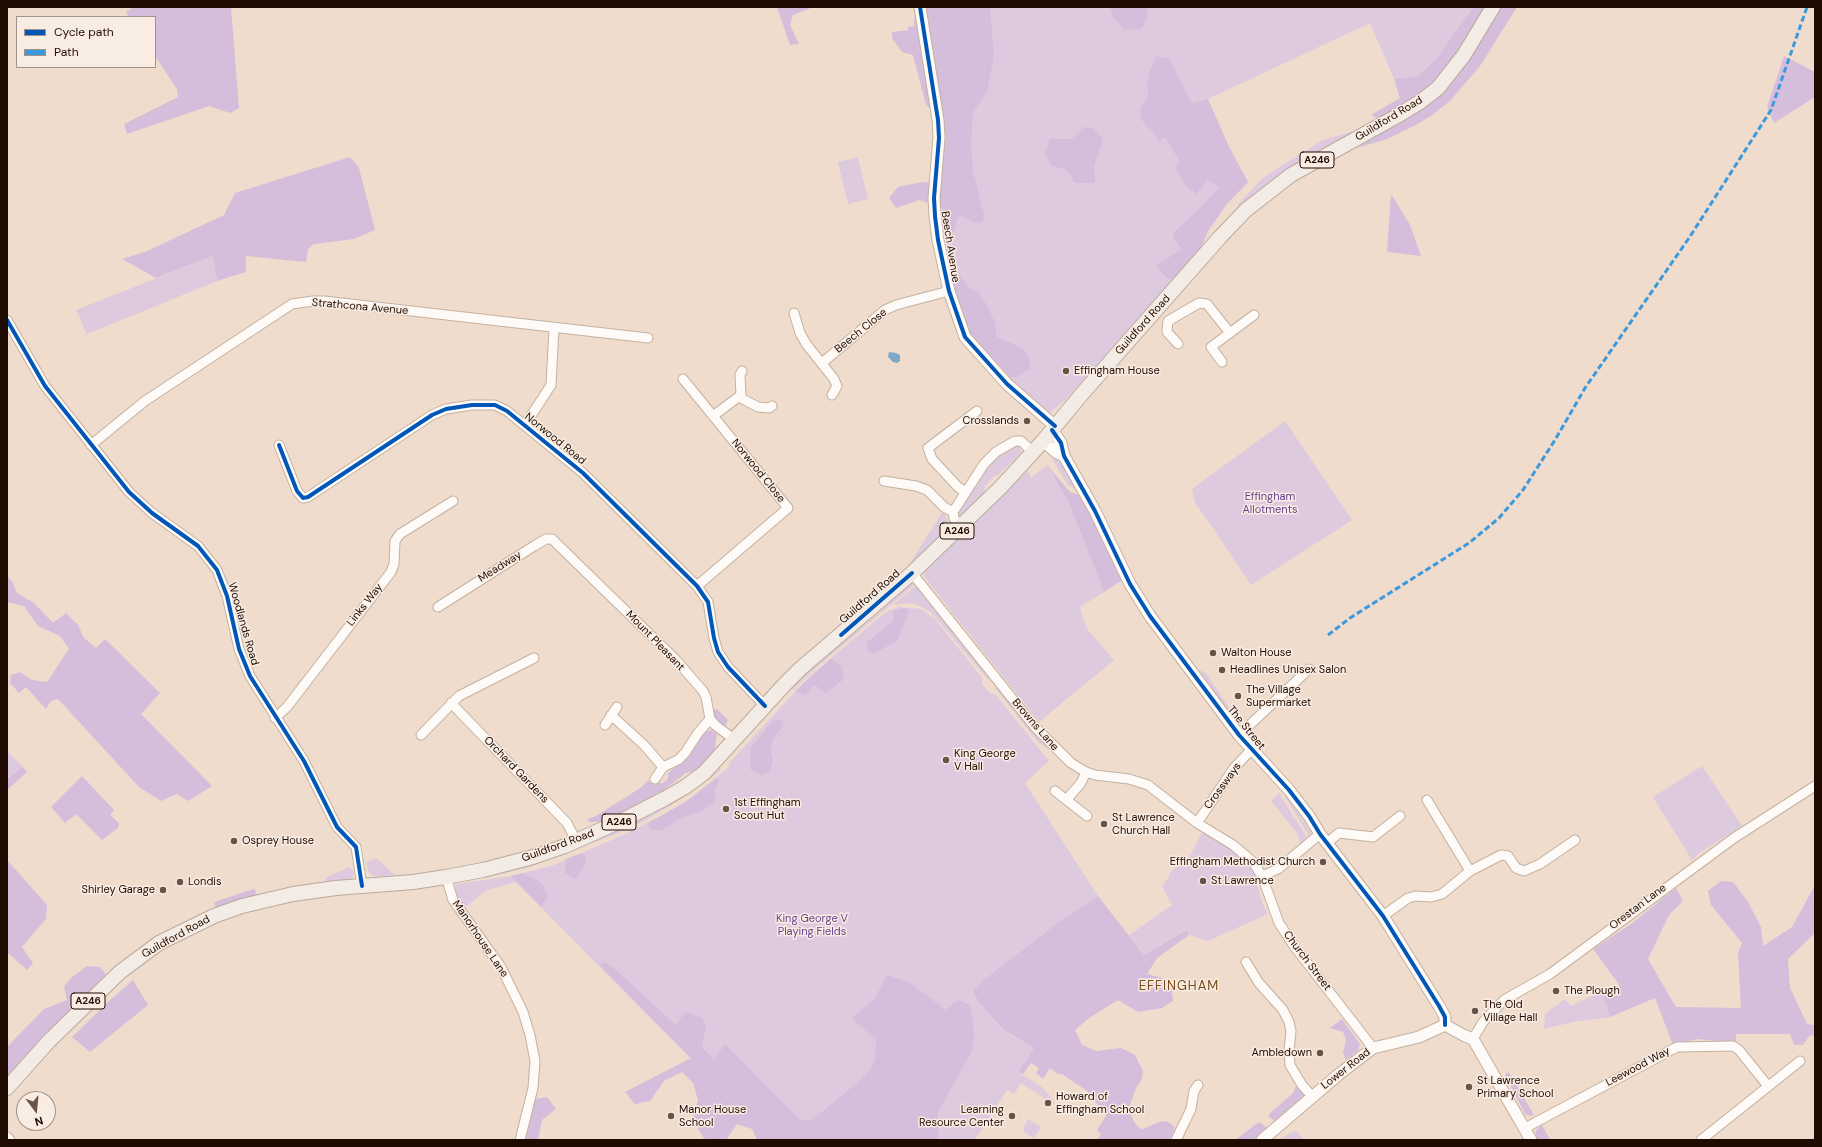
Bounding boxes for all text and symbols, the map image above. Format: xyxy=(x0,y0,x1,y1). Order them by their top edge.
legend xyxy=(16,16,156,68)
text: Cycle path xyxy=(54,24,114,40)
text: Path xyxy=(54,44,79,60)
street label: Guildford Road xyxy=(1353,94,1425,144)
road number: A246 xyxy=(1300,152,1334,168)
street label: Beech Avenue xyxy=(938,210,962,284)
street label: Guildford Road xyxy=(1113,292,1173,358)
street label: Strathcona Avenue xyxy=(311,296,409,318)
street label: Beech Close xyxy=(832,306,890,356)
place label: Effingham House xyxy=(1074,364,1160,378)
marker: Effingham House xyxy=(1061,366,1071,376)
street label: Norwood Road xyxy=(522,410,588,468)
place label: Crosslands xyxy=(963,414,1019,428)
marker: Crosslands xyxy=(1022,416,1032,426)
street label: Norwood Close xyxy=(728,437,788,505)
park label: Effingham Allotments xyxy=(1242,490,1298,516)
road number: A246 xyxy=(940,523,974,539)
street label: Meadway xyxy=(476,549,524,585)
street label: Guildford Road xyxy=(837,567,903,627)
street label: Woodlands Road xyxy=(225,581,261,667)
street label: Links Way xyxy=(344,581,386,629)
street label: Mount Pleasant xyxy=(623,608,687,674)
place label: Walton House xyxy=(1221,646,1292,660)
marker: Walton House xyxy=(1208,648,1218,658)
place label: Headlines Unisex Salon xyxy=(1230,663,1346,677)
marker: Headlines Unisex Salon xyxy=(1217,665,1227,675)
place label: The Village Supermarket xyxy=(1246,683,1311,709)
marker: The Village Supermarket xyxy=(1233,691,1243,701)
street label: Browns Lane xyxy=(1009,696,1061,754)
street label: The Street xyxy=(1224,703,1268,753)
street label: Orchard Gardens xyxy=(481,734,551,806)
place label: King George V Hall xyxy=(954,747,1016,773)
marker: King George V Hall xyxy=(941,755,951,765)
street label: Crossways xyxy=(1202,760,1244,812)
place label: 1st Effingham Scout Hut xyxy=(734,796,801,822)
marker: 1st Effingham Scout Hut xyxy=(721,804,731,814)
place label: St Lawrence Church Hall xyxy=(1112,811,1175,837)
road number: A246 xyxy=(602,814,636,830)
marker: St Lawrence Church Hall xyxy=(1099,819,1109,829)
street label: Guildford Road xyxy=(520,827,596,865)
place label: Osprey House xyxy=(242,834,314,848)
marker: Osprey House xyxy=(229,836,239,846)
place label: Effingham Methodist Church xyxy=(1170,855,1315,869)
marker: Effingham Methodist Church xyxy=(1318,857,1328,867)
place label: St Lawrence xyxy=(1211,874,1274,888)
place label: Londis xyxy=(188,875,221,889)
marker: St Lawrence xyxy=(1198,876,1208,886)
marker: Londis xyxy=(175,877,185,887)
street label: Orestan Lane xyxy=(1607,881,1669,933)
place label: Shirley Garage xyxy=(82,883,155,897)
marker: Shirley Garage xyxy=(158,885,168,895)
street label: Manorhouse Lane xyxy=(449,898,511,980)
park label: King George V Playing Fields xyxy=(776,912,848,938)
street label: Guildford Road xyxy=(140,913,212,961)
street label: Church Street xyxy=(1280,929,1334,993)
district label: EFFINGHAM xyxy=(1139,979,1219,995)
place label: The Plough xyxy=(1564,984,1620,998)
marker: The Plough xyxy=(1551,986,1561,996)
road number: A246 xyxy=(71,993,105,1009)
place label: The Old Village Hall xyxy=(1483,998,1537,1024)
marker: The Old Village Hall xyxy=(1470,1006,1480,1016)
street label: Leewood Way xyxy=(1604,1045,1672,1089)
place label: Ambledown xyxy=(1251,1046,1312,1060)
street label: Lower Road xyxy=(1319,1046,1373,1092)
marker: Ambledown xyxy=(1315,1048,1325,1058)
place label: St Lawrence Primary School xyxy=(1477,1074,1553,1100)
marker: St Lawrence Primary School xyxy=(1464,1082,1474,1092)
place label: Howard of Effingham School xyxy=(1056,1090,1144,1116)
north arrow xyxy=(16,1091,56,1131)
marker: Howard of Effingham School xyxy=(1043,1098,1053,1108)
place label: Manor House School xyxy=(679,1103,746,1129)
place label: Learning Resource Center xyxy=(919,1103,1004,1129)
marker: Manor House School xyxy=(666,1111,676,1121)
marker: Learning Resource Center xyxy=(1007,1111,1017,1121)
text: N xyxy=(33,1114,45,1129)

